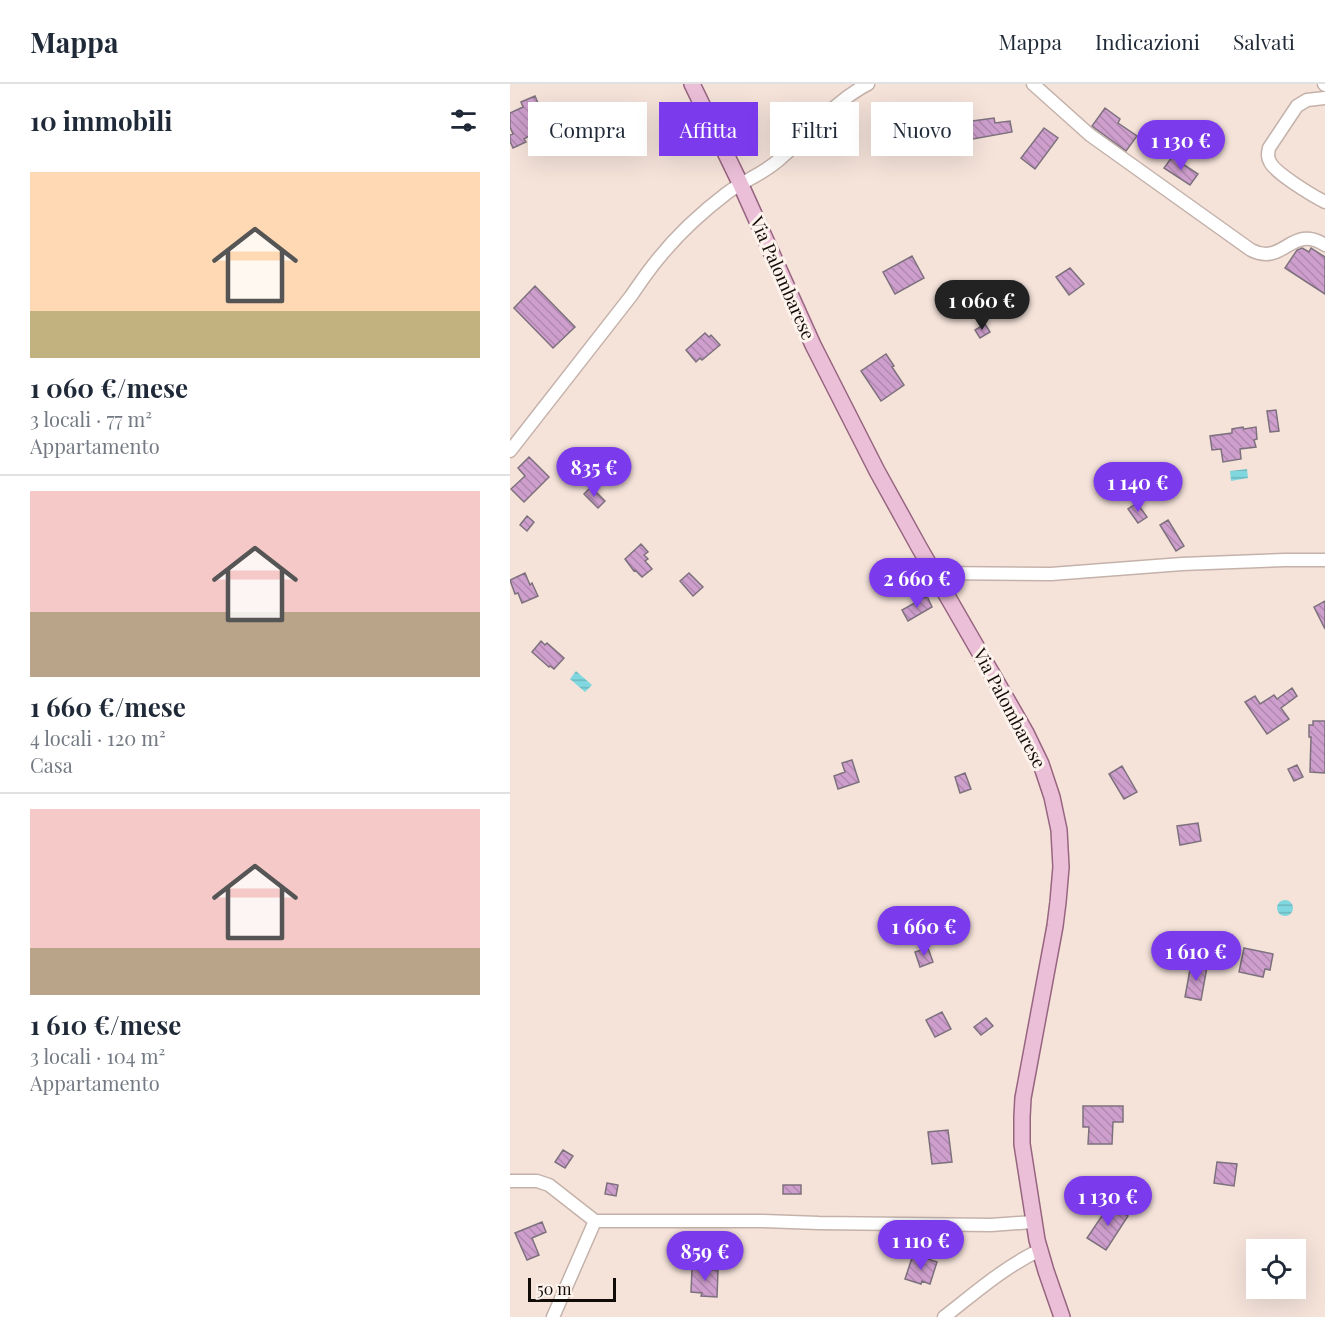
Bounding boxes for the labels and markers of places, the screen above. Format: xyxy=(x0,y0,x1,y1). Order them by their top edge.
pin: 1 130 € xyxy=(1126,120,1236,171)
pin: 1 060 € xyxy=(927,280,1037,331)
pin: 835 € xyxy=(552,447,636,498)
pin: 1 140 € xyxy=(1083,462,1193,513)
pin: 2 660 € xyxy=(862,558,972,609)
pin: 1 660 € xyxy=(869,906,979,957)
pin: 1 610 € xyxy=(1141,931,1251,982)
pin: 1 130 € xyxy=(1053,1176,1163,1227)
pin: 1 110 € xyxy=(866,1220,976,1271)
pin: 859 € xyxy=(663,1231,747,1282)

